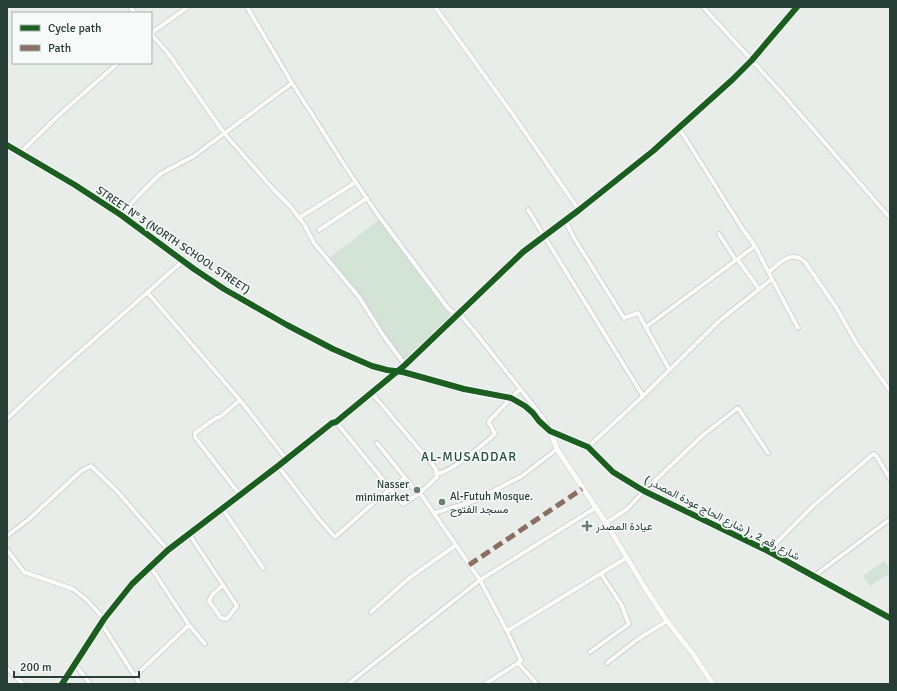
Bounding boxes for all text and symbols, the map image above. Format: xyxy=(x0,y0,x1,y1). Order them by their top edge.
legend xyxy=(12,12,152,64)
text: Cycle path xyxy=(48,21,101,36)
text: Path xyxy=(48,41,71,56)
street label: STREET N° 3 (NORTH SCHOOL STREET) xyxy=(94,184,252,296)
district label: AL-MUSADDAR xyxy=(421,449,517,465)
street label: شارع رقم 2 , ( شارع الحاج عودة المصدر ) xyxy=(642,473,802,564)
place label: Nasser minimarket xyxy=(355,478,409,504)
marker: Nasser minimarket xyxy=(412,485,422,495)
place label: Al-Futuh Mosque. مسجد الفتوح xyxy=(450,490,533,517)
marker: Al-Futuh Mosque. مسجد الفتوح xyxy=(437,497,447,507)
marker: عيادة المصدر xyxy=(581,520,593,532)
place label: عيادة المصدر xyxy=(595,520,653,533)
scale bar xyxy=(14,653,139,679)
text: 200 m xyxy=(20,660,52,675)

